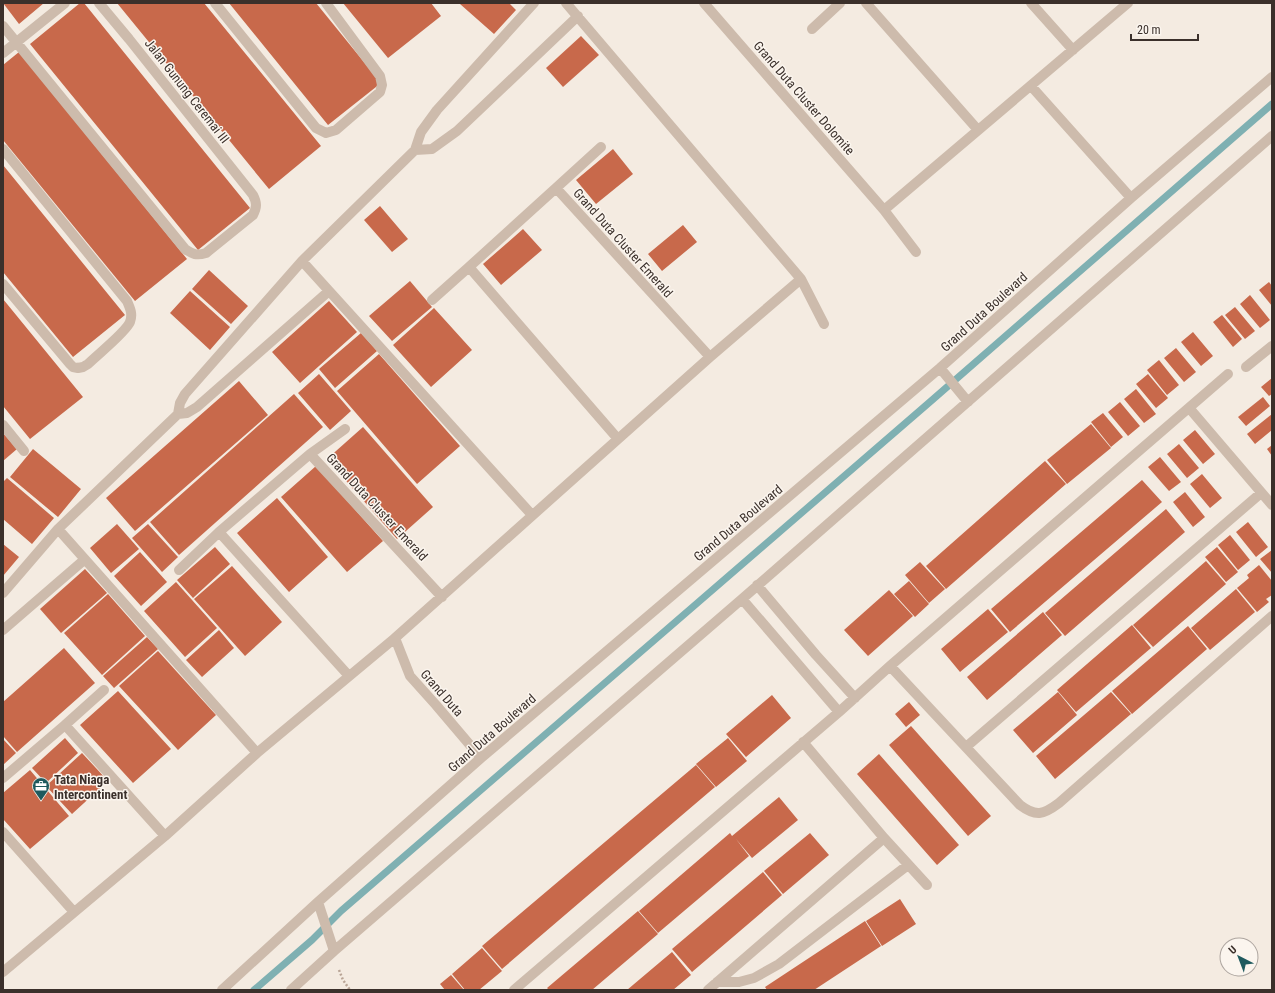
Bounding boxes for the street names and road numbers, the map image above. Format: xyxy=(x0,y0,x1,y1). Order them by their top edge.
street label: Jalan Gunung Ceremai III xyxy=(142,36,232,146)
street label: Grand Duta Cluster Dolomite xyxy=(751,38,857,158)
street label: Grand Duta Cluster Emerald xyxy=(570,185,676,301)
street label: Grand Duta Boulevard xyxy=(938,269,1030,355)
street label: Grand Duta Cluster Emerald xyxy=(323,450,431,564)
street label: Grand Duta Boulevard xyxy=(691,482,785,564)
street label: Grand Duta xyxy=(418,667,466,719)
street label: Grand Duta Boulevard xyxy=(445,691,539,775)

